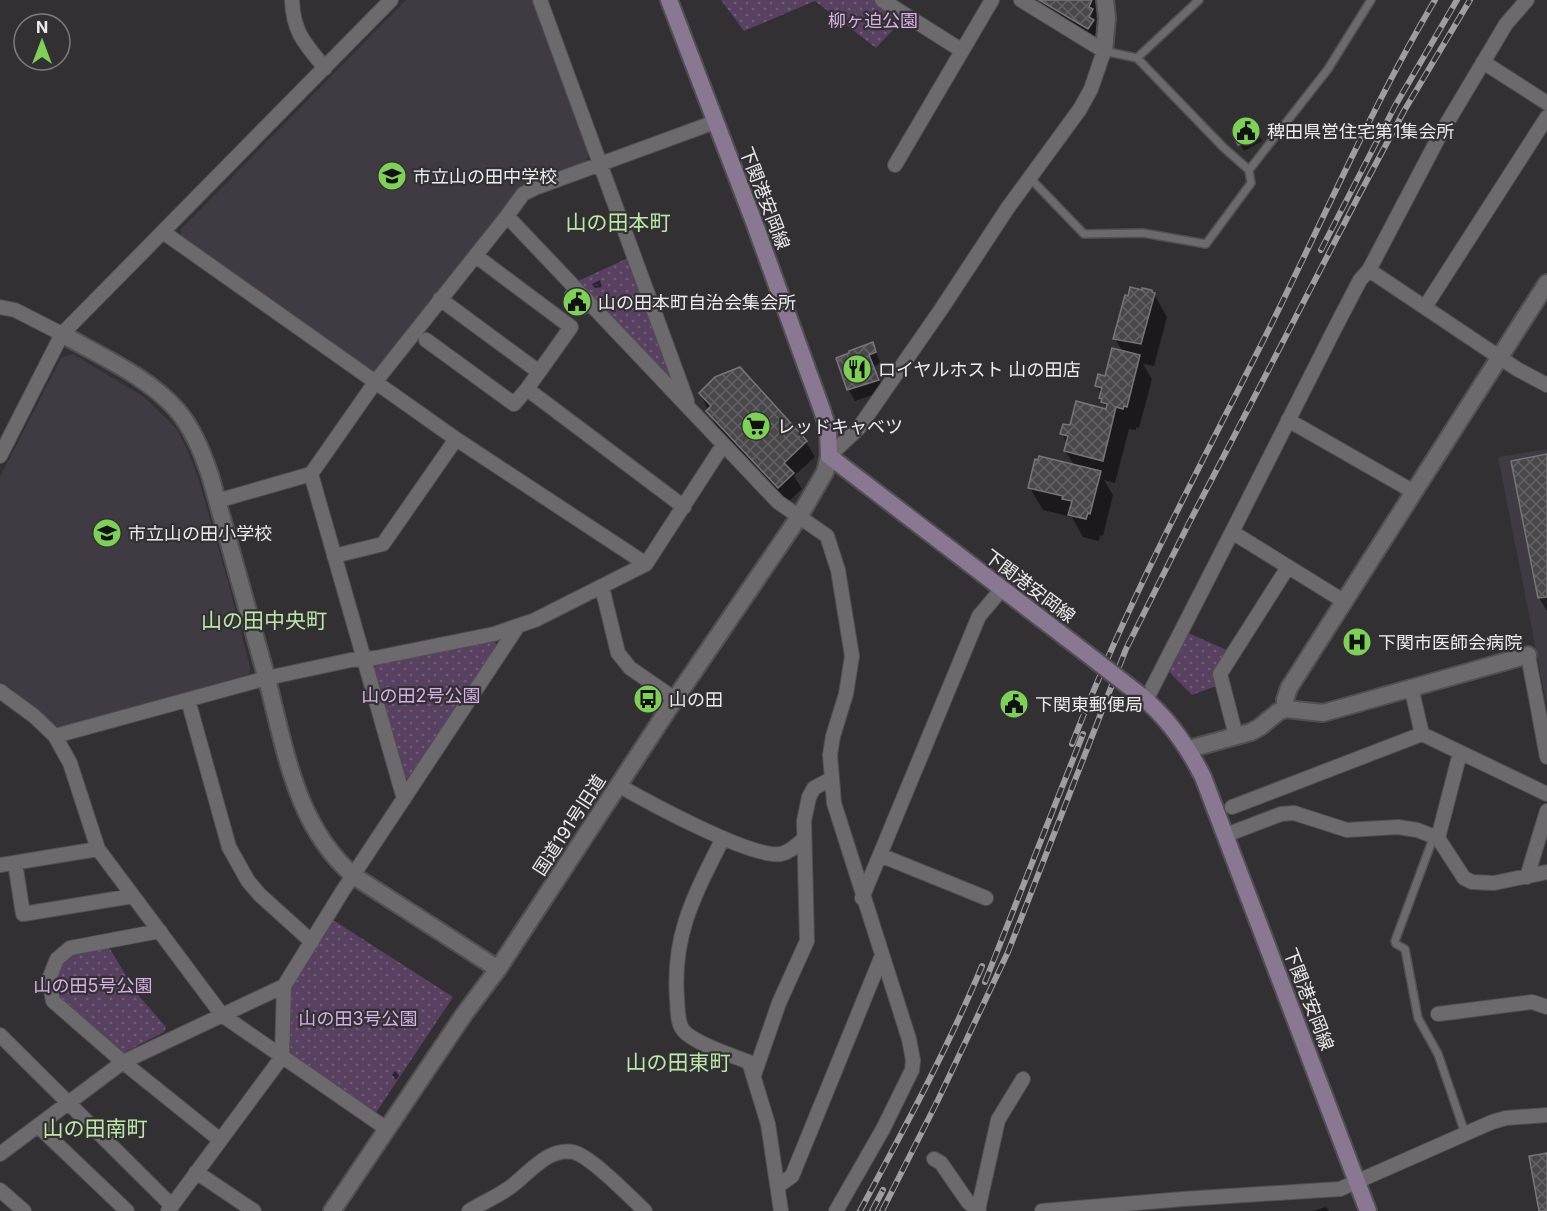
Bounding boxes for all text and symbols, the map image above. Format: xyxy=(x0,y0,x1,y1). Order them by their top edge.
park label: 柳ヶ迫公園 xyxy=(828,10,918,31)
north arrow xyxy=(12,12,72,72)
text: N xyxy=(36,17,48,37)
public building icon: 稗田県営住宅第1集会所 xyxy=(1230,115,1262,147)
place label: 稗田県営住宅第1集会所 xyxy=(1267,121,1454,142)
street label: 下関港安岡線 xyxy=(736,144,794,252)
school or university icon: 市立山の田中学校 xyxy=(376,160,408,192)
place label: 市立山の田中学校 xyxy=(413,166,557,187)
district label: 山の田本町 xyxy=(566,210,671,235)
public building icon: 山の田本町自治会集会所 xyxy=(561,286,593,318)
place label: 山の田本町自治会集会所 xyxy=(598,292,796,313)
restaurant icon: ロイヤルホスト 山の田店 xyxy=(841,353,873,385)
place label: ロイヤルホスト 山の田店 xyxy=(878,359,1081,380)
supermarket icon: レッドキャベツ xyxy=(740,410,772,442)
place label: レッドキャベツ xyxy=(777,416,903,437)
school or university icon: 市立山の田小学校 xyxy=(91,517,123,549)
place label: 市立山の田小学校 xyxy=(128,523,272,544)
street label: 下関港安岡線 xyxy=(981,545,1079,627)
district label: 山の田中央町 xyxy=(201,608,327,633)
hospital icon: 下関市医師会病院 xyxy=(1341,626,1373,658)
place label: 下関市医師会病院 xyxy=(1378,632,1522,653)
bus stop icon: 山の田 xyxy=(632,683,664,715)
park label: 山の田2号公園 xyxy=(362,685,480,706)
public building icon: 下関東郵便局 xyxy=(998,688,1030,720)
place label: 山の田 xyxy=(669,689,723,710)
place label: 下関東郵便局 xyxy=(1035,694,1143,715)
street label: 国道191号旧道 xyxy=(529,771,609,879)
street label: 下関港安岡線 xyxy=(1280,945,1338,1053)
park label: 山の田5号公園 xyxy=(34,975,152,996)
park label: 山の田3号公園 xyxy=(298,1008,418,1029)
district label: 山の田東町 xyxy=(626,1050,731,1075)
district label: 山の田南町 xyxy=(43,1116,148,1141)

